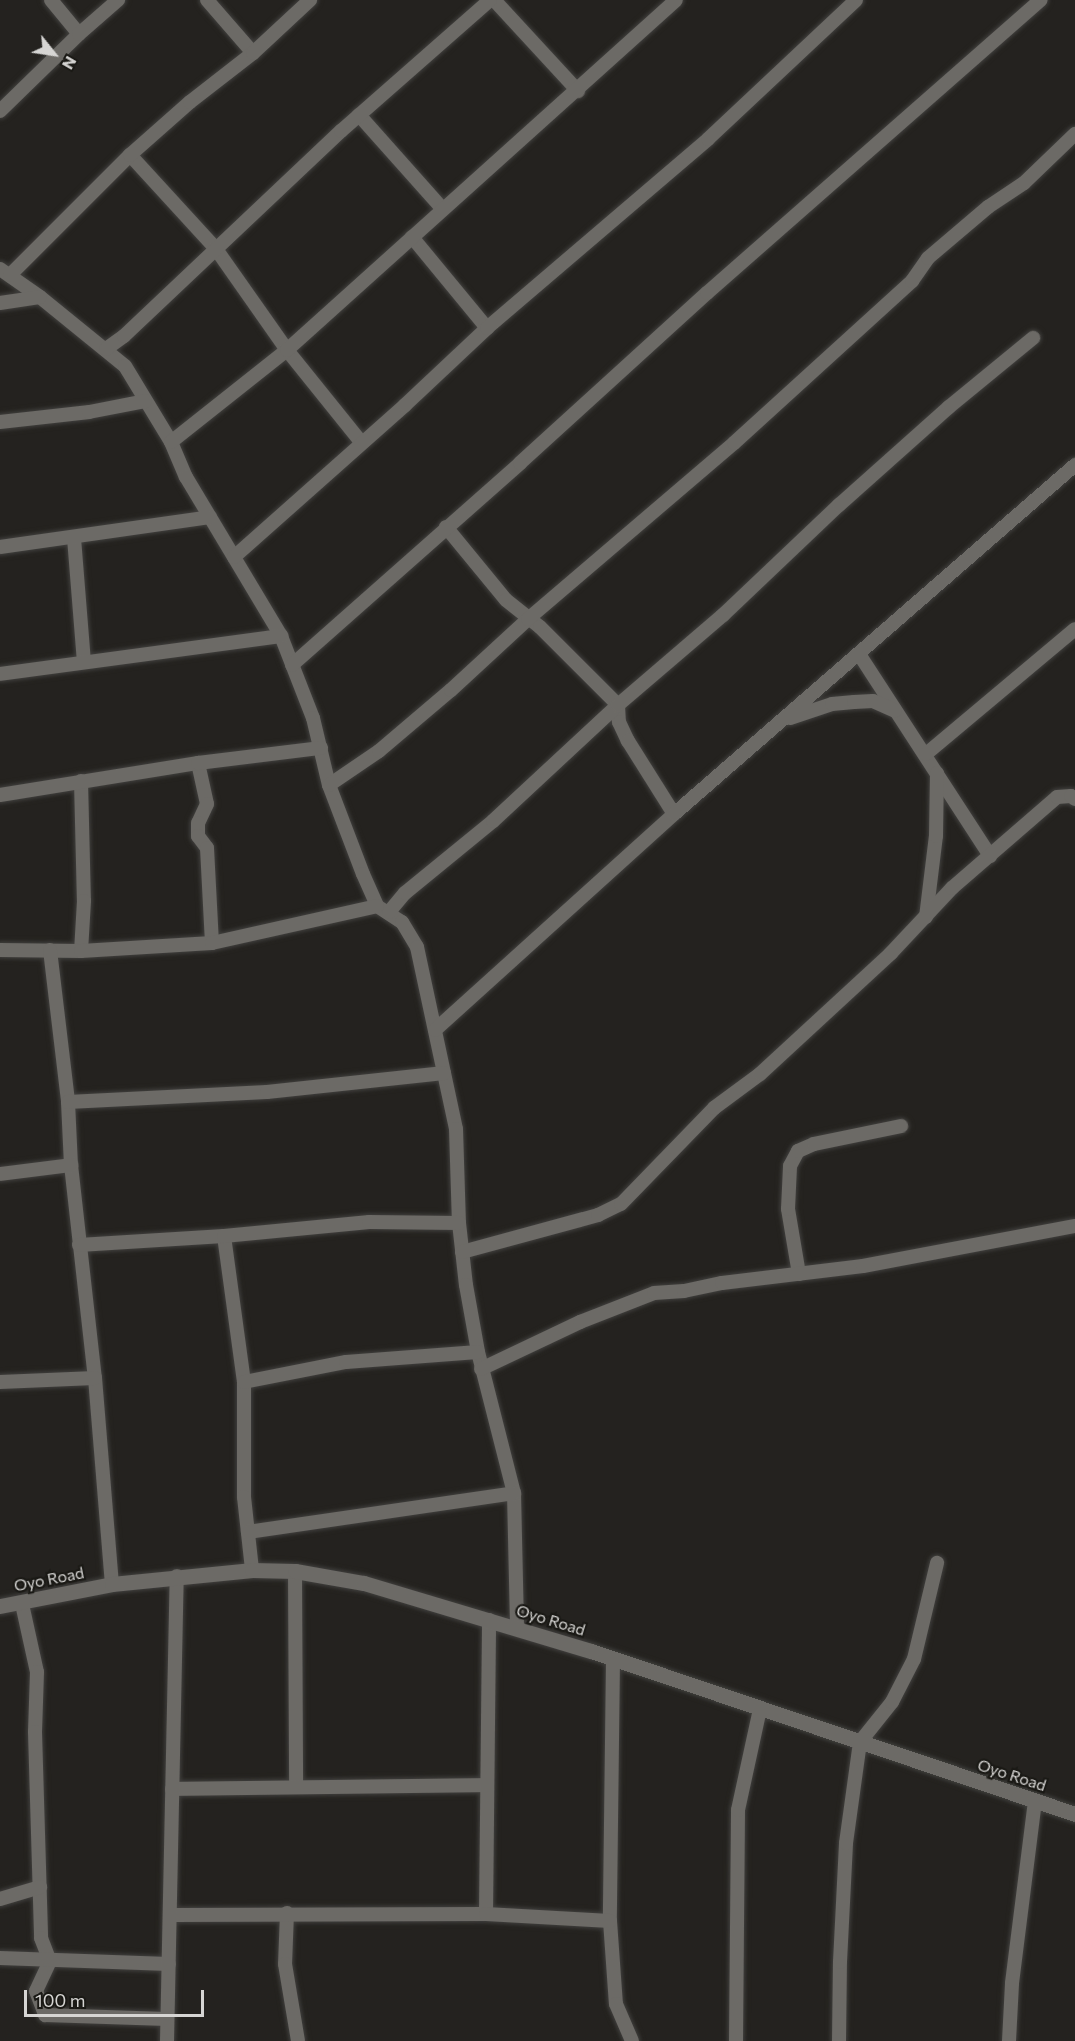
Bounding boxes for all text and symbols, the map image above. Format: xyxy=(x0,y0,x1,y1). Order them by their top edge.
north arrow xyxy=(24,24,84,84)
text: N xyxy=(59,53,81,73)
street label: Oyo Road xyxy=(12,1563,86,1595)
street label: Oyo Road xyxy=(514,1600,588,1640)
street label: Oyo Road xyxy=(975,1755,1049,1795)
scale bar xyxy=(27,1978,207,2016)
text: 100 m xyxy=(35,1989,85,2011)

